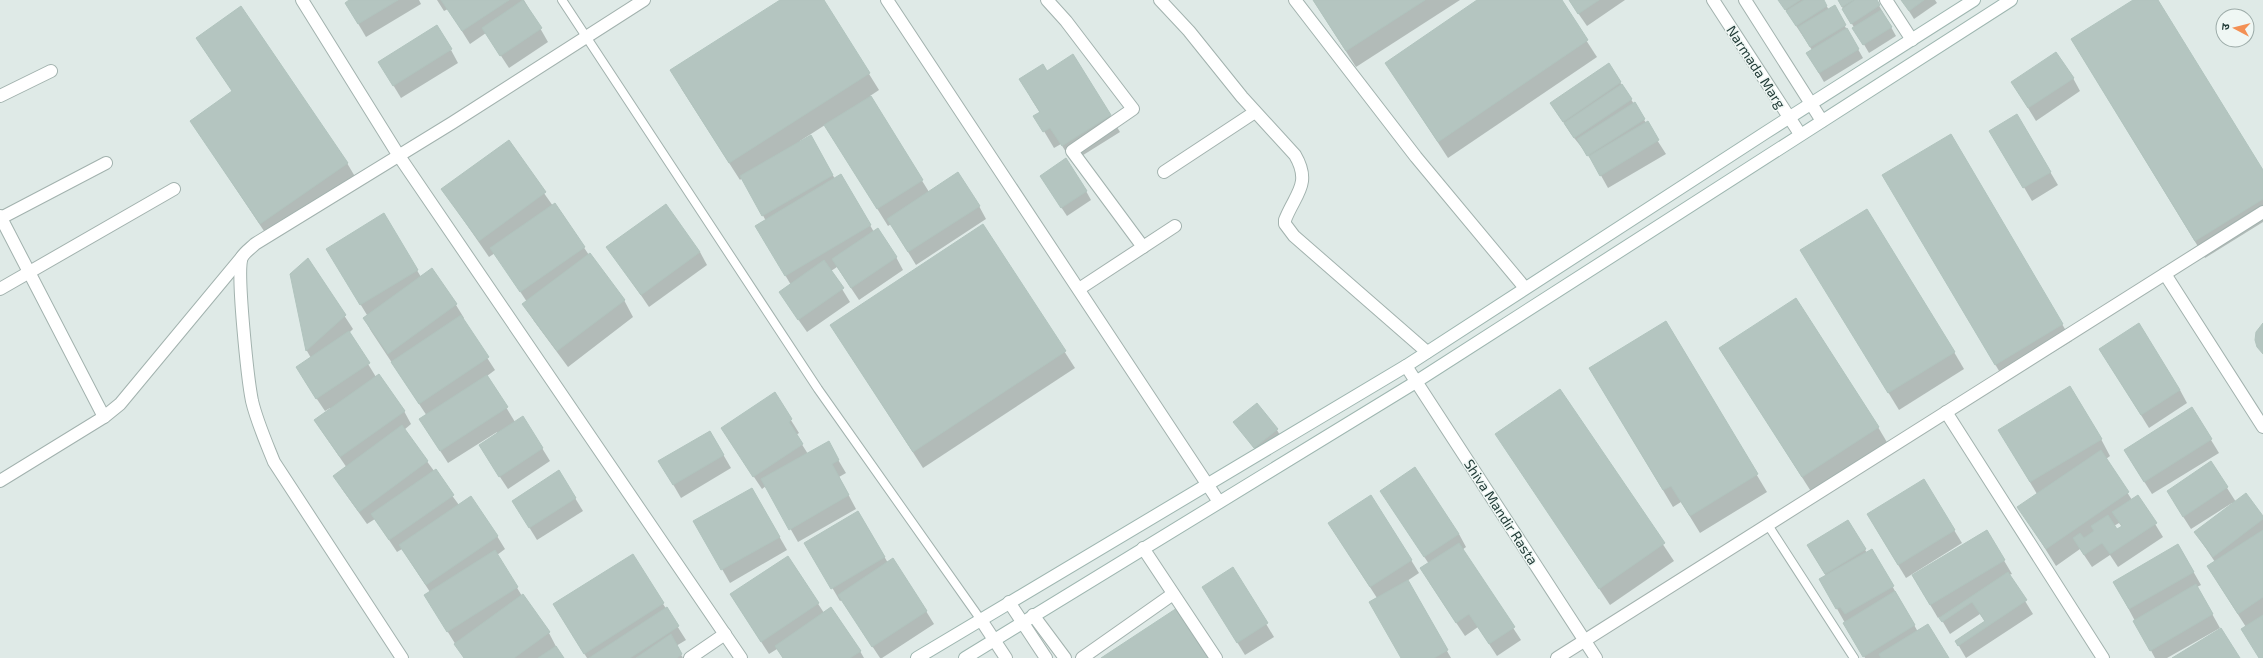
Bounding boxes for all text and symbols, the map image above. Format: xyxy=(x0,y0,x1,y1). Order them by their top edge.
north arrow xyxy=(2215,8,2255,48)
street label: Narmada Marg xyxy=(1723,22,1790,111)
text: उ xyxy=(2218,22,2231,31)
street label: Shiva Mandir Rasta xyxy=(1461,456,1542,568)

